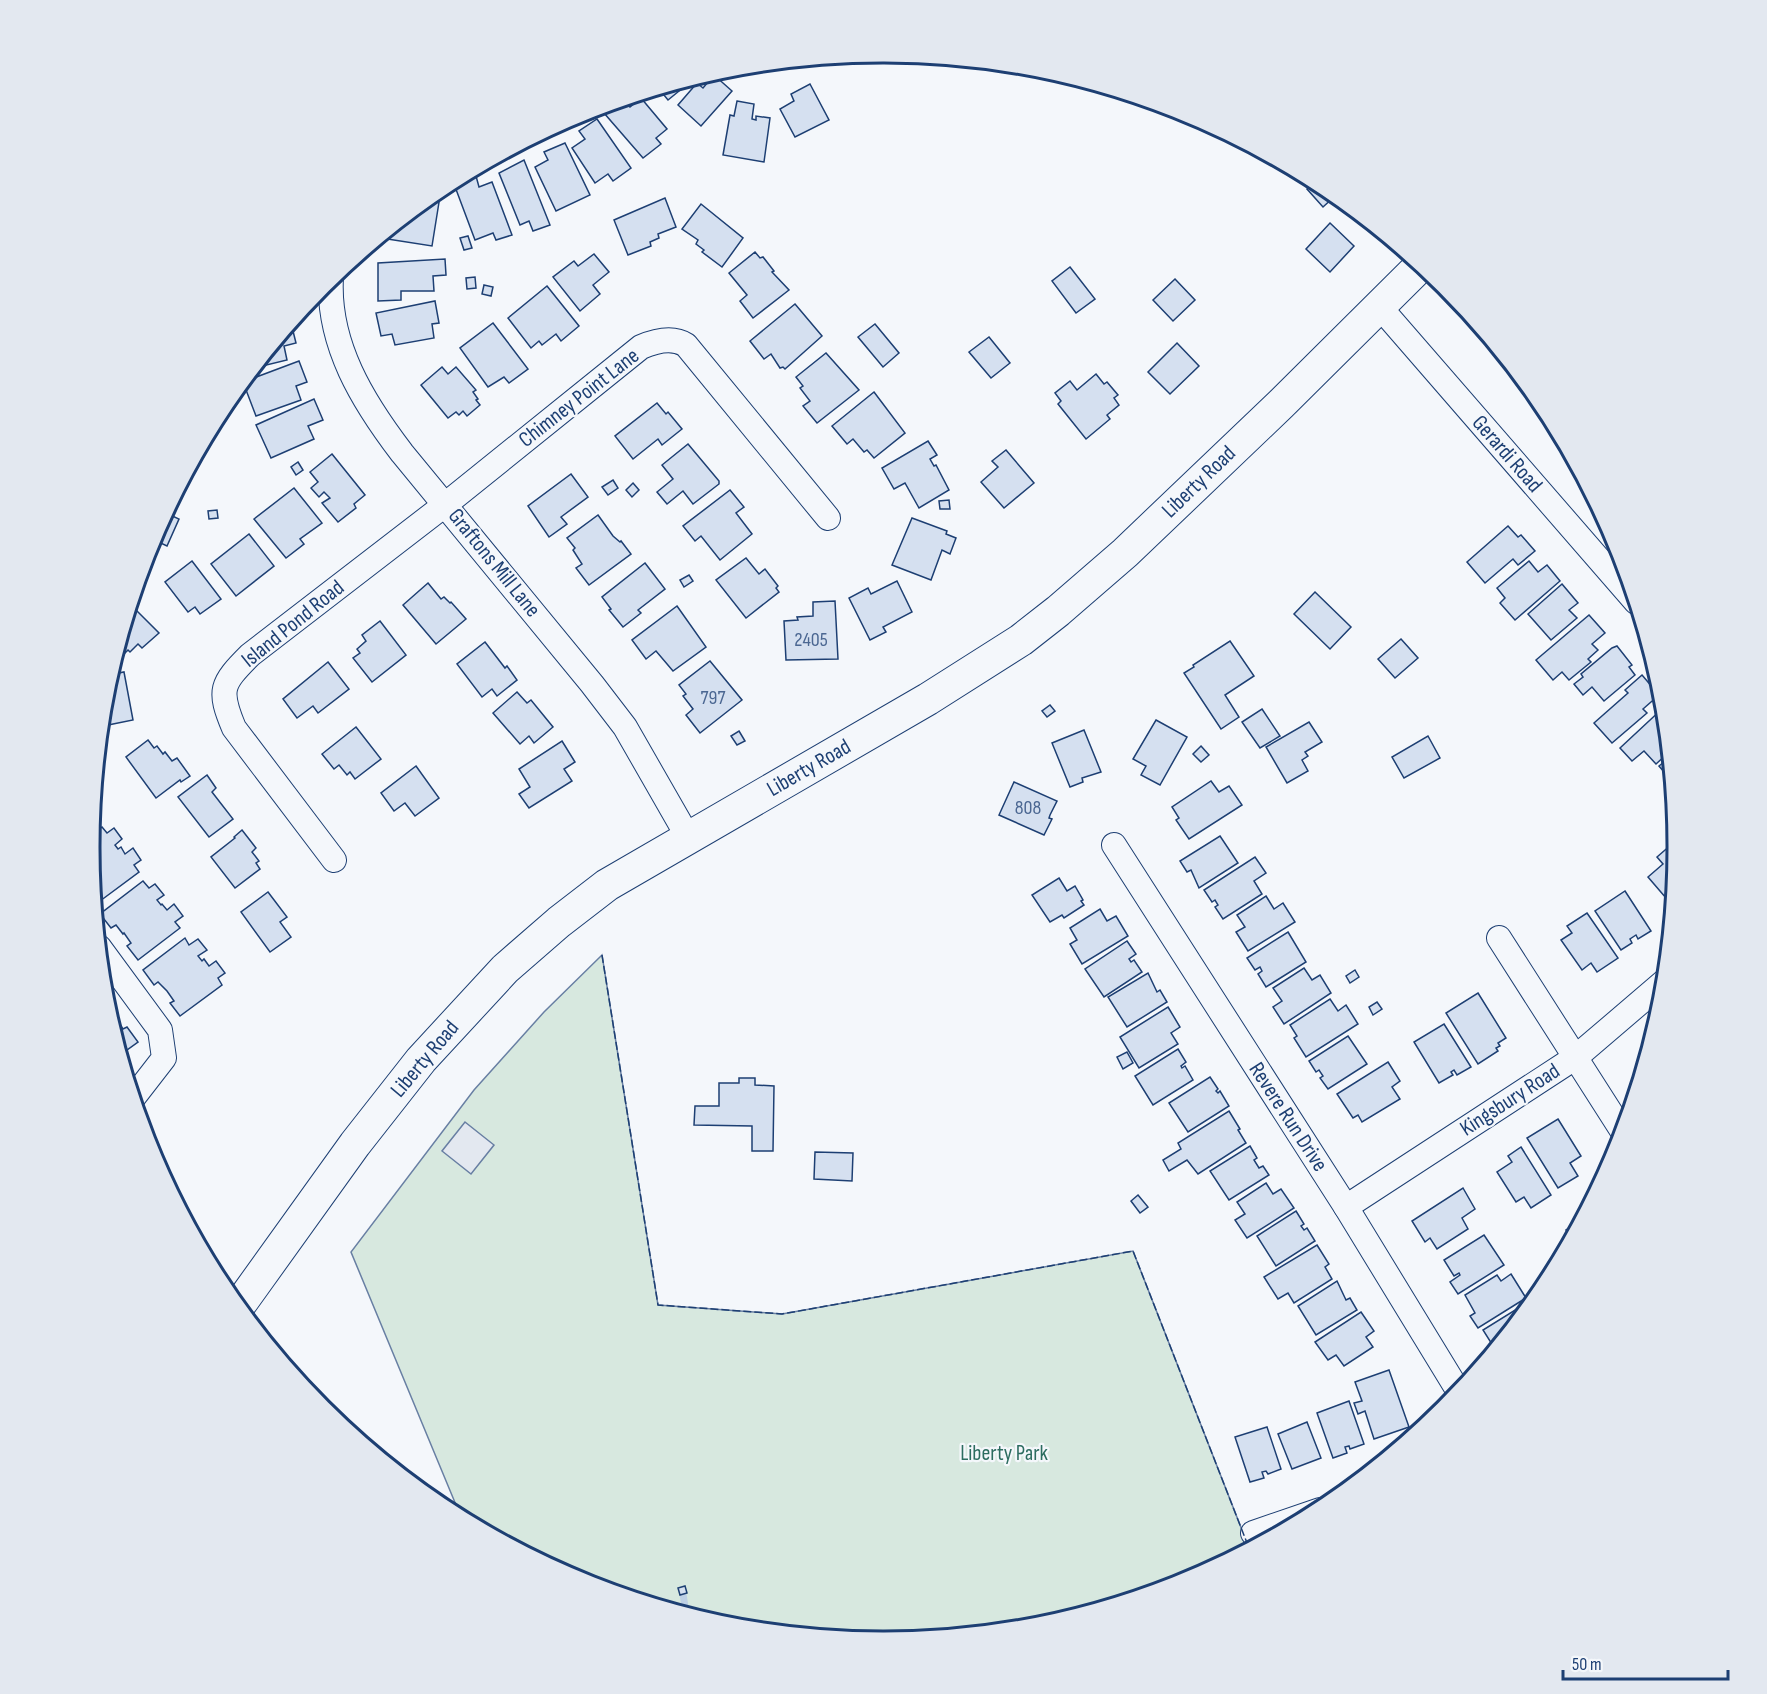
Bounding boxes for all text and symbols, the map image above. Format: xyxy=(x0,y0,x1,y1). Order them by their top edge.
street label: Chimney Point Lane xyxy=(513,343,645,453)
street label: Gerardi Road xyxy=(1466,410,1548,498)
street label: Liberty Road xyxy=(1156,440,1242,524)
street label: Graftons Mill Lane xyxy=(442,503,546,623)
street label: Island Pond Road xyxy=(236,574,350,674)
house number: 2405 xyxy=(794,628,828,652)
house number: 797 xyxy=(701,686,725,710)
street label: Liberty Road xyxy=(762,733,856,803)
house number: 808 xyxy=(1015,796,1041,820)
street label: Liberty Road xyxy=(385,1015,465,1103)
street label: Revere Run Drive xyxy=(1243,1057,1333,1177)
street label: Kingsbury Road xyxy=(1455,1058,1565,1142)
park label: Liberty Park xyxy=(960,1440,1048,1467)
scale bar xyxy=(1563,1643,1728,1681)
text: 50 m xyxy=(1572,1654,1602,1675)

